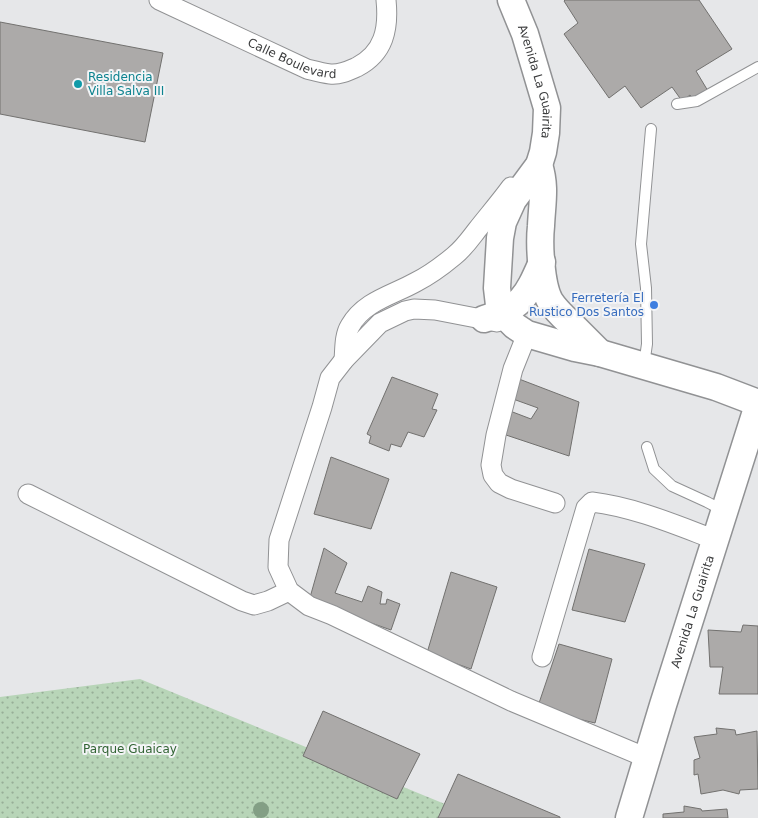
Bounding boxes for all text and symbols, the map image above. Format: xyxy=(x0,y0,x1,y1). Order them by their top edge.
street label: Avenida La Guairita xyxy=(515,22,554,140)
street label: Calle Boulevard xyxy=(246,35,337,81)
place label: Residencia Villa Salva III xyxy=(88,70,164,98)
marker: Residencia Villa Salva III xyxy=(72,78,84,90)
place label: Ferretería El Rustico Dos Santos xyxy=(529,291,644,319)
marker: Ferretería El Rustico Dos Santos xyxy=(648,299,660,311)
street label: Avenida La Guairita xyxy=(668,553,717,670)
park label: Parque Guaicay xyxy=(83,742,177,756)

